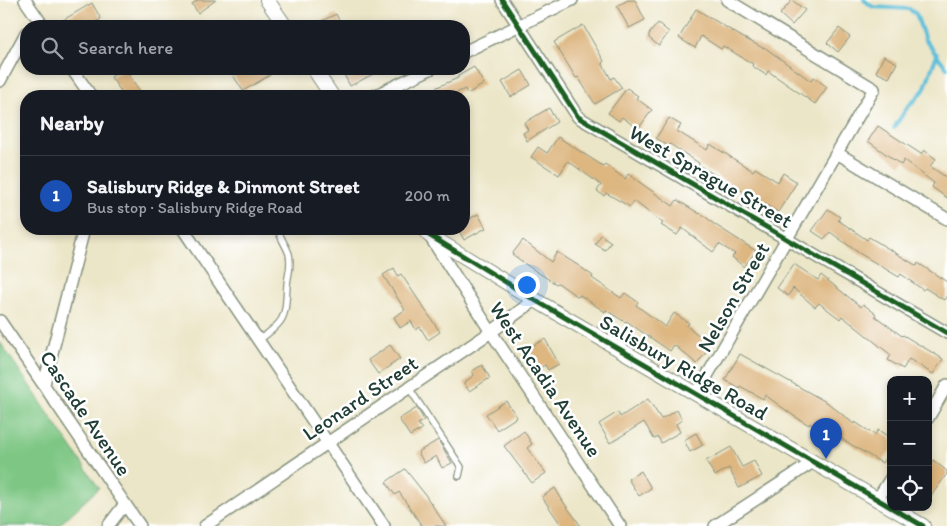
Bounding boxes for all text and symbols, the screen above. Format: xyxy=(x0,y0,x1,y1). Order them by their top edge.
search box xyxy=(20,20,470,75)
icon: search xyxy=(38,34,66,62)
text: Search here xyxy=(78,36,173,59)
text: Nearby xyxy=(40,110,104,135)
street label: West Sprague Street xyxy=(625,119,797,233)
text: Salisbury Ridge & Dinmont Street xyxy=(87,175,360,198)
text: 1 xyxy=(52,186,60,205)
text: 200 m xyxy=(405,186,450,205)
text: Bus stop · Salisbury Ridge Road xyxy=(87,198,302,217)
street label: Nelson Street xyxy=(692,238,774,356)
your location xyxy=(514,272,540,298)
street label: West Acadia Avenue xyxy=(485,297,607,461)
street label: Salisbury Ridge Road xyxy=(596,309,772,425)
street label: Cascade Avenue xyxy=(35,346,137,480)
street label: Leonard Street xyxy=(298,350,422,446)
map controls xyxy=(887,376,932,511)
button: + xyxy=(887,376,932,421)
pin: 1 xyxy=(810,418,842,459)
button: − xyxy=(887,421,932,466)
button: locate xyxy=(887,466,932,511)

